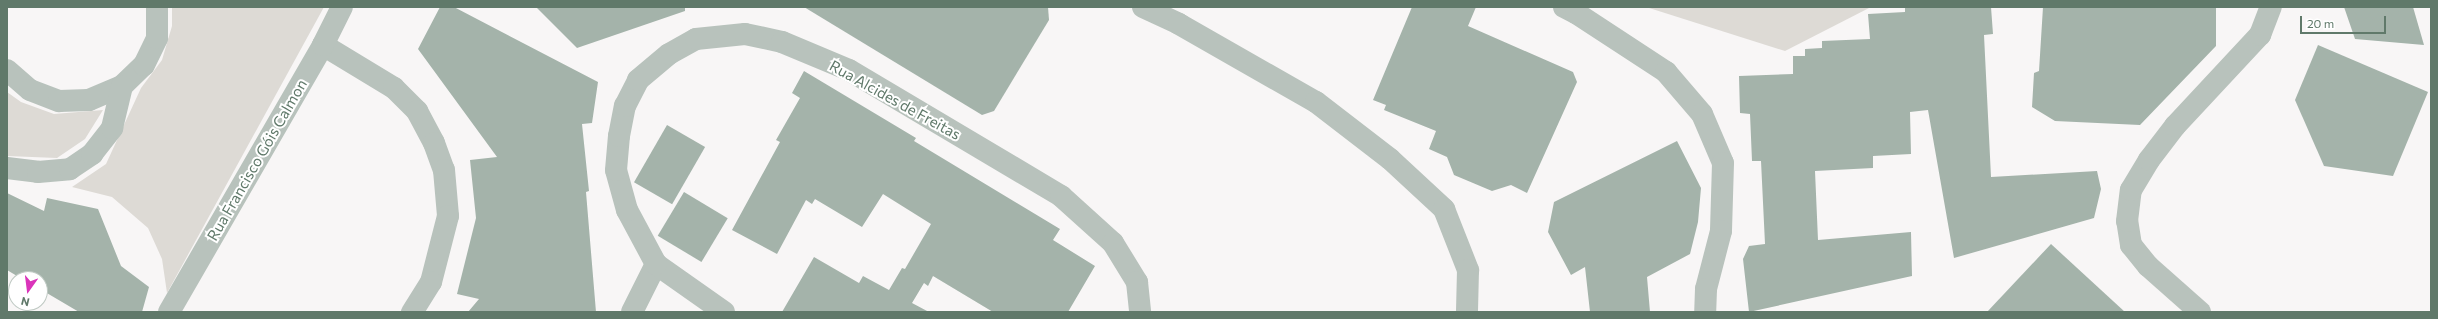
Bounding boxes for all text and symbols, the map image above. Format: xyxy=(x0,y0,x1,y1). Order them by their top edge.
scale bar xyxy=(2302,8,2388,34)
text: 20 m xyxy=(2307,16,2334,30)
street label: Rua Alcides de Freitas xyxy=(826,57,964,143)
street label: Rua Francisco Góis Calmon xyxy=(203,76,311,244)
north arrow xyxy=(8,271,48,311)
text: N xyxy=(20,295,31,309)

